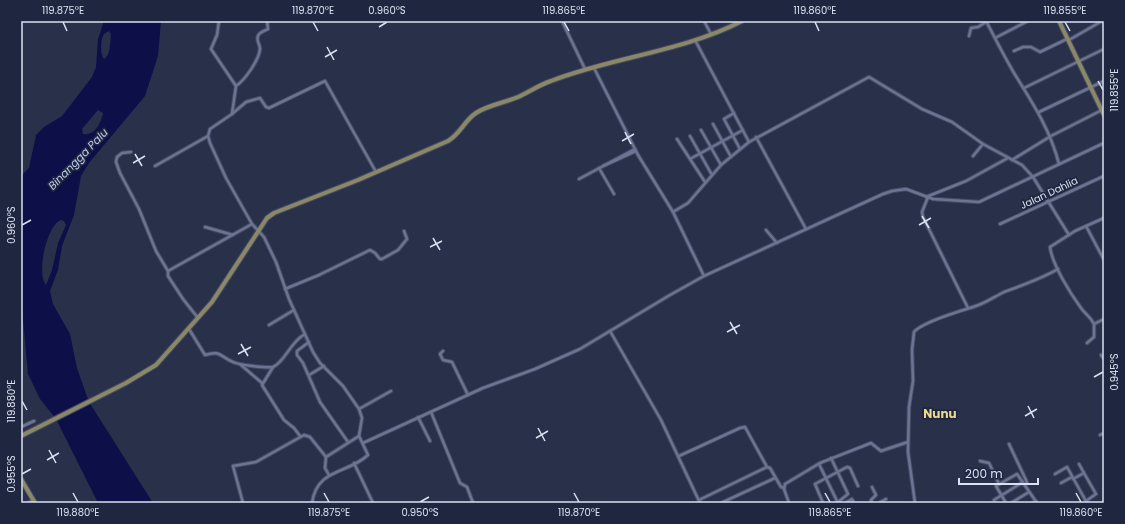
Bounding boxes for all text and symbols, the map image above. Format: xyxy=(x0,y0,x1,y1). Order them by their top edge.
text: 119.875°E xyxy=(42,3,84,18)
text: 119.870°E xyxy=(292,3,334,18)
text: 0.960°S xyxy=(368,3,406,18)
text: 119.865°E xyxy=(543,3,585,18)
text: 119.860°E xyxy=(794,3,836,18)
text: 119.855°E xyxy=(1044,3,1086,18)
text: 119.855°E xyxy=(1107,69,1122,111)
water label: Binangga Palu xyxy=(44,125,112,193)
street label: Jalan Dahlia xyxy=(1018,173,1080,213)
text: 0.960°S xyxy=(4,206,19,244)
text: 0.945°S xyxy=(1107,353,1122,391)
text: 119.880°E xyxy=(4,380,19,422)
district label: Nunu xyxy=(923,405,957,422)
text: 0.955°S xyxy=(4,455,19,493)
scale bar xyxy=(959,460,1038,486)
text: 200 m xyxy=(965,465,1003,482)
text: 119.880°E xyxy=(57,505,99,520)
text: 119.875°E xyxy=(308,505,350,520)
text: 0.950°S xyxy=(401,505,439,520)
text: 119.870°E xyxy=(558,505,600,520)
text: 119.865°E xyxy=(809,505,851,520)
text: 119.860°E xyxy=(1060,505,1102,520)

